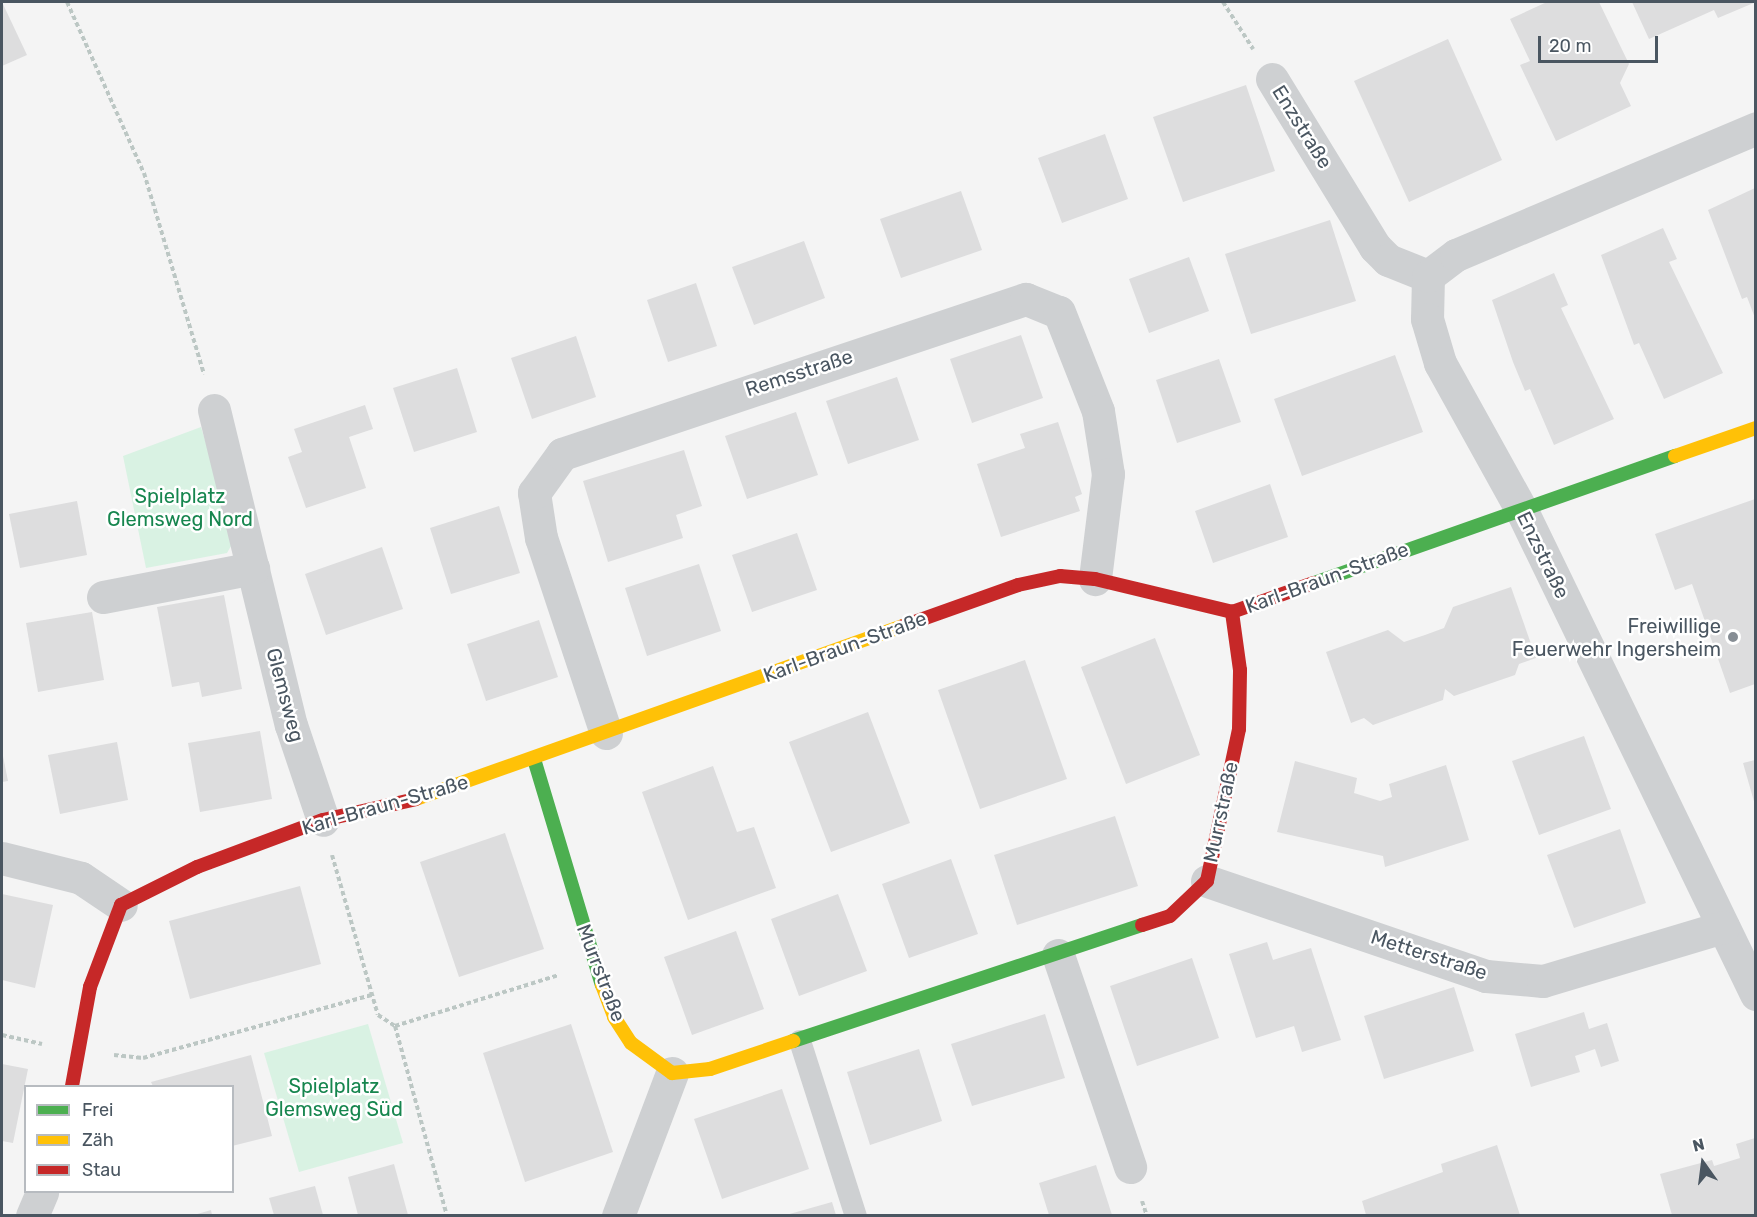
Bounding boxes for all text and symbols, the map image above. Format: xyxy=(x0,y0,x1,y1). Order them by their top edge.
scale bar xyxy=(1541,24,1661,62)
text: 20 m xyxy=(1549,35,1591,57)
street label: Enzstraße xyxy=(1267,81,1337,173)
street label: Remsstraße xyxy=(742,344,856,402)
park label: Spielplatz Glemsweg Nord xyxy=(107,484,253,531)
street label: Enzstraße xyxy=(1512,508,1574,602)
street label: Karl-Braun-Straße xyxy=(1242,537,1412,619)
street label: Karl-Braun-Straße xyxy=(760,606,930,688)
place label: Freiwillige Feuerwehr Ingersheim xyxy=(1511,614,1721,661)
marker: Freiwillige Feuerwehr Ingersheim xyxy=(1726,630,1740,644)
street label: Glemsweg xyxy=(261,645,309,745)
street label: Murrstraße xyxy=(1199,759,1243,865)
street label: Karl-Braun-Straße xyxy=(299,770,471,840)
street label: Murrstraße xyxy=(571,921,631,1025)
street label: Metterstraße xyxy=(1368,925,1490,985)
park label: Spielplatz Glemsweg Süd xyxy=(265,1075,403,1122)
legend xyxy=(24,1085,234,1193)
text: Frei xyxy=(82,1099,113,1121)
text: Zäh xyxy=(82,1129,114,1151)
north arrow xyxy=(1673,1133,1733,1193)
text: N xyxy=(1691,1134,1706,1156)
text: Stau xyxy=(82,1159,121,1181)

